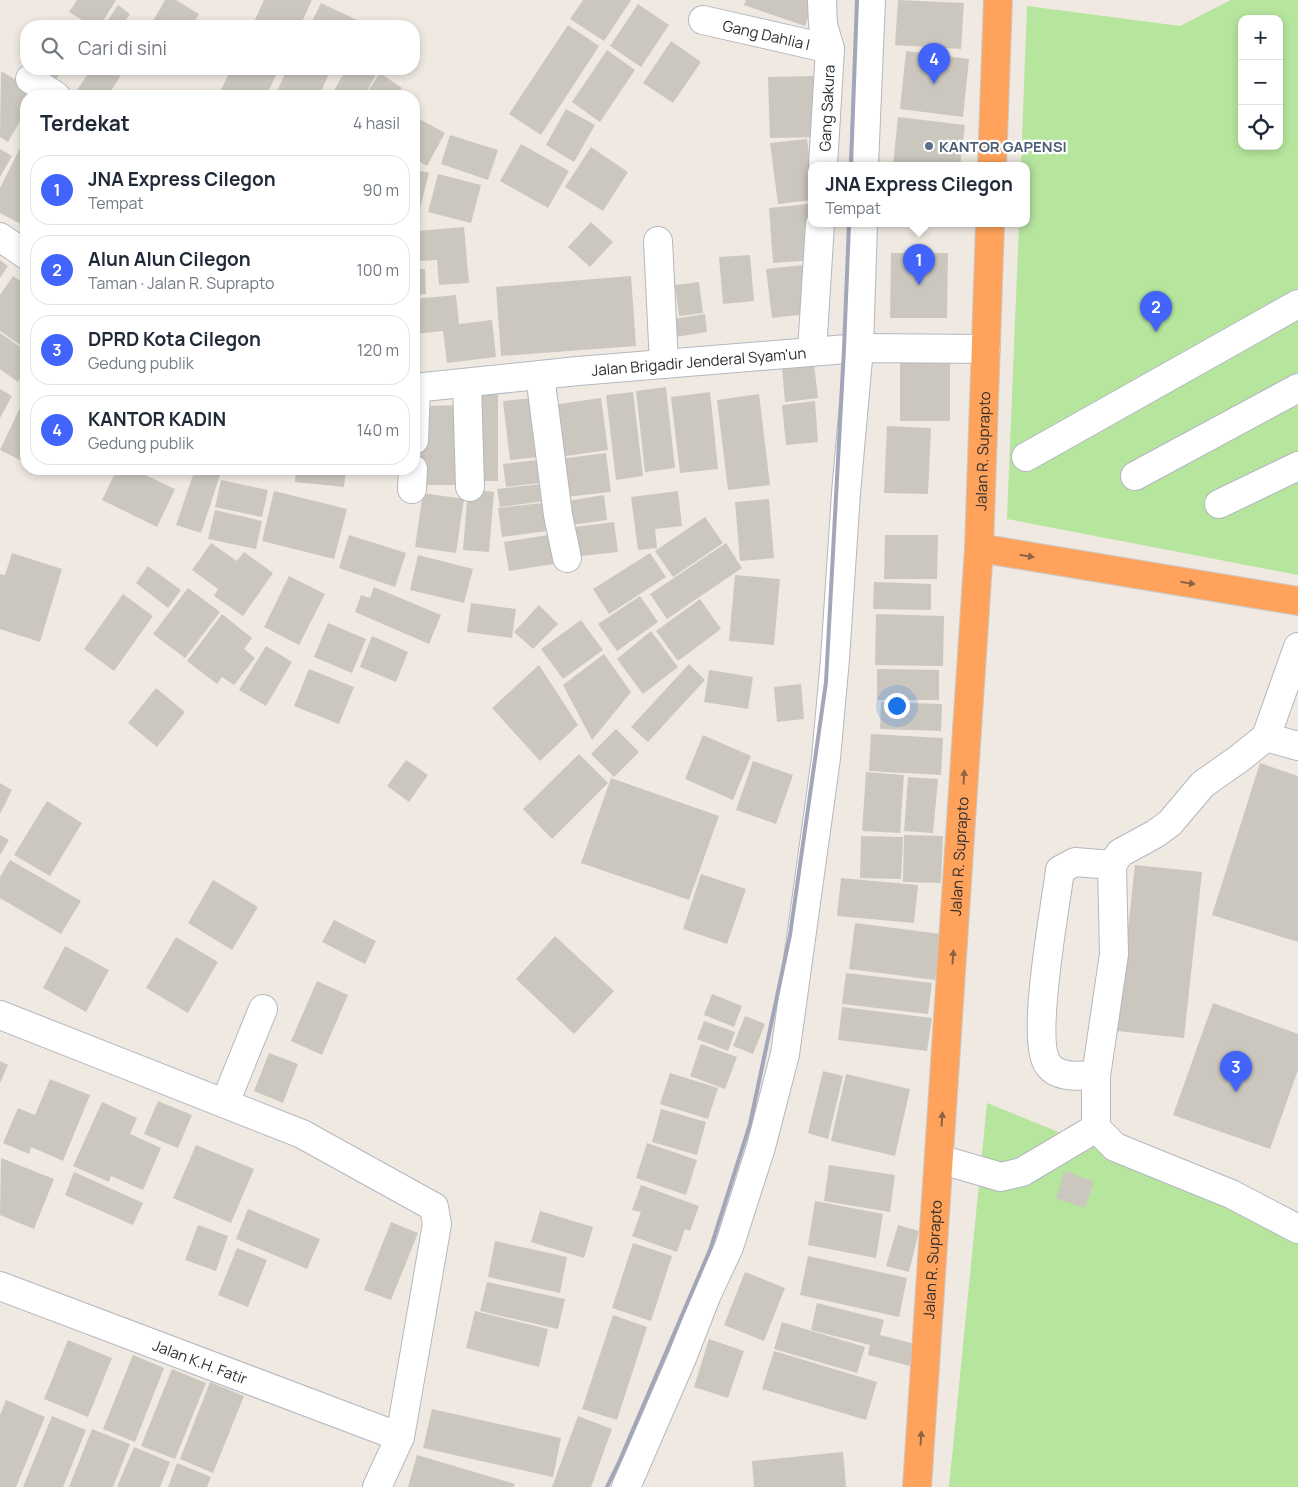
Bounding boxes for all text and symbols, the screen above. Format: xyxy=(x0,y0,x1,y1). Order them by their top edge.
street label: Gang Dahlia I xyxy=(721,14,812,55)
map controls xyxy=(1238,15,1283,150)
button: + xyxy=(1238,15,1283,60)
search box xyxy=(20,20,420,75)
icon: search xyxy=(38,34,66,62)
text: Cari di sini xyxy=(78,35,167,61)
pin: 4 xyxy=(918,43,950,84)
button: − xyxy=(1238,60,1283,105)
street label: Gang Sakura xyxy=(814,64,840,152)
button: locate xyxy=(1238,105,1283,150)
text: Terdekat xyxy=(40,109,130,137)
text: 4 hasil xyxy=(353,112,400,134)
place label: KANTOR GAPENSI xyxy=(939,136,1067,157)
marker: KANTOR GAPENSI xyxy=(923,140,935,152)
popup xyxy=(808,162,1030,227)
text: JNA Express Cilegon xyxy=(88,166,276,192)
text: JNA Express Cilegon xyxy=(825,171,1013,197)
text: 1 xyxy=(53,179,61,201)
text: 90 m xyxy=(363,179,399,201)
text: Tempat xyxy=(88,192,144,214)
text: Tempat xyxy=(825,197,881,219)
pin: 1 xyxy=(903,244,935,285)
text: Alun Alun Cilegon xyxy=(88,246,251,272)
text: 2 xyxy=(52,259,62,281)
text: 100 m xyxy=(356,259,399,281)
text: Taman · Jalan R. Suprapto xyxy=(88,272,274,294)
pin: 2 xyxy=(1140,291,1172,332)
text: DPRD Kota Cilegon xyxy=(88,326,261,352)
text: 3 xyxy=(52,339,62,361)
text: 120 m xyxy=(357,339,399,361)
street label: Jalan Brigadir Jenderal Syam'un xyxy=(590,342,807,380)
text: Gedung publik xyxy=(88,352,194,374)
street label: Jalan R. Suprapto xyxy=(970,391,995,511)
text: KANTOR KADIN xyxy=(88,406,226,432)
text: 4 xyxy=(52,419,62,441)
text: 140 m xyxy=(357,419,399,441)
text: Gedung publik xyxy=(88,432,194,454)
one-way arrow xyxy=(1020,552,1036,560)
one-way arrow xyxy=(1180,579,1196,587)
your location xyxy=(884,693,910,719)
one-way arrow xyxy=(961,769,969,785)
street label: Jalan R. Suprapto xyxy=(944,796,973,917)
one-way arrow xyxy=(949,949,957,965)
pin: 3 xyxy=(1220,1051,1252,1092)
one-way arrow xyxy=(939,1111,947,1127)
street label: Jalan R. Suprapto xyxy=(918,1199,946,1320)
street label: Jalan K.H. Fatir xyxy=(150,1334,251,1389)
one-way arrow xyxy=(918,1430,926,1446)

